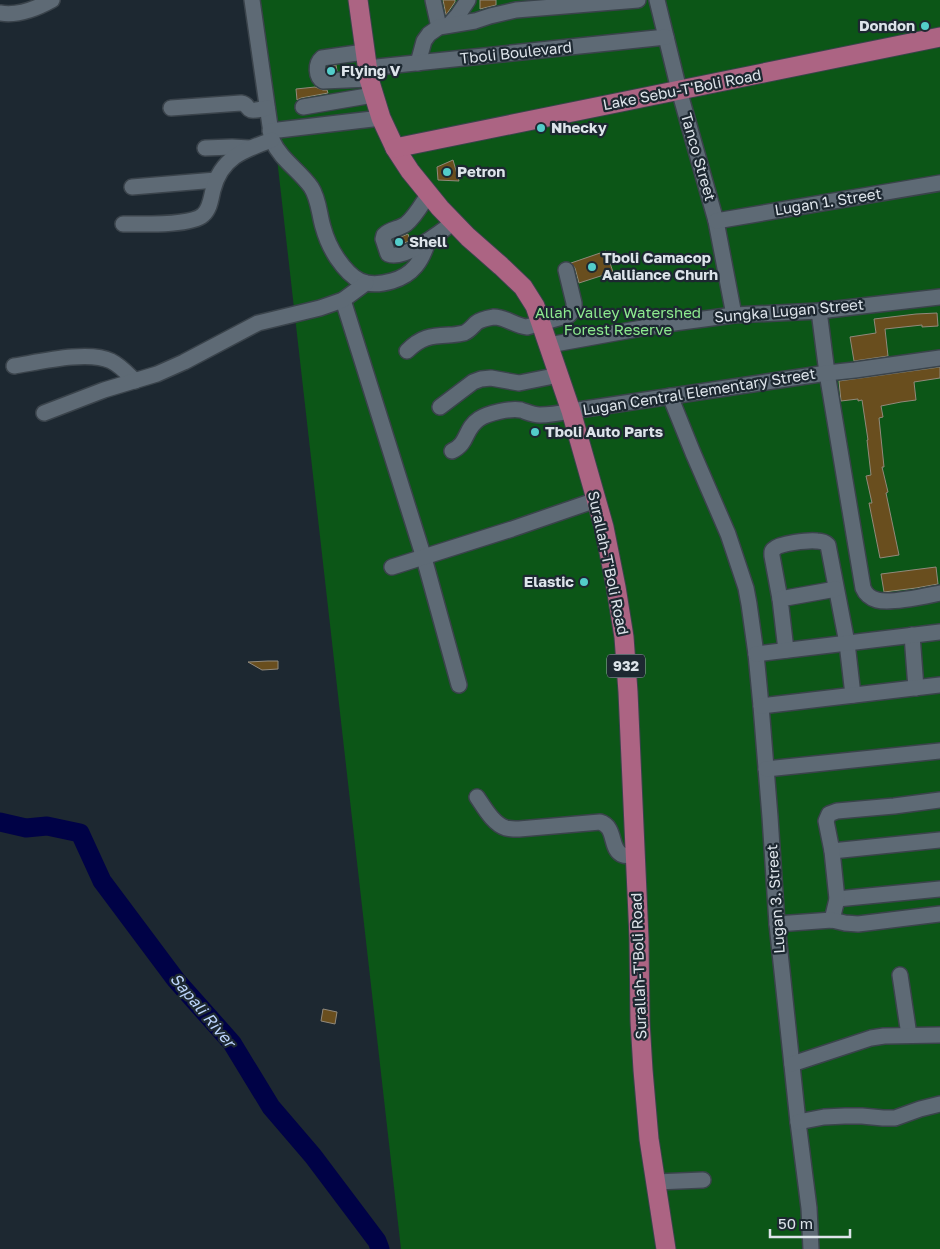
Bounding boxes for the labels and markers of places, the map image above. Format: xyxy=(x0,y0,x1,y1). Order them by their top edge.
place label: Dondon xyxy=(859,16,915,34)
marker: Dondon xyxy=(919,20,931,32)
place label: Flying V xyxy=(341,61,401,79)
marker: Flying V xyxy=(325,65,337,77)
place label: Nhecky xyxy=(551,118,607,136)
marker: Nhecky xyxy=(535,122,547,134)
place label: Petron xyxy=(457,162,505,180)
marker: Petron xyxy=(441,166,453,178)
place label: Shell xyxy=(409,232,447,250)
marker: Shell xyxy=(393,236,405,248)
place label: Tboli Camacop Aalliance Churh xyxy=(602,248,718,283)
marker: Tboli Camacop Aalliance Churh xyxy=(586,261,598,273)
place label: Tboli Auto Parts xyxy=(545,422,663,440)
marker: Tboli Auto Parts xyxy=(529,426,541,438)
place label: Elastic xyxy=(524,572,574,590)
marker: Elastic xyxy=(578,576,590,588)

